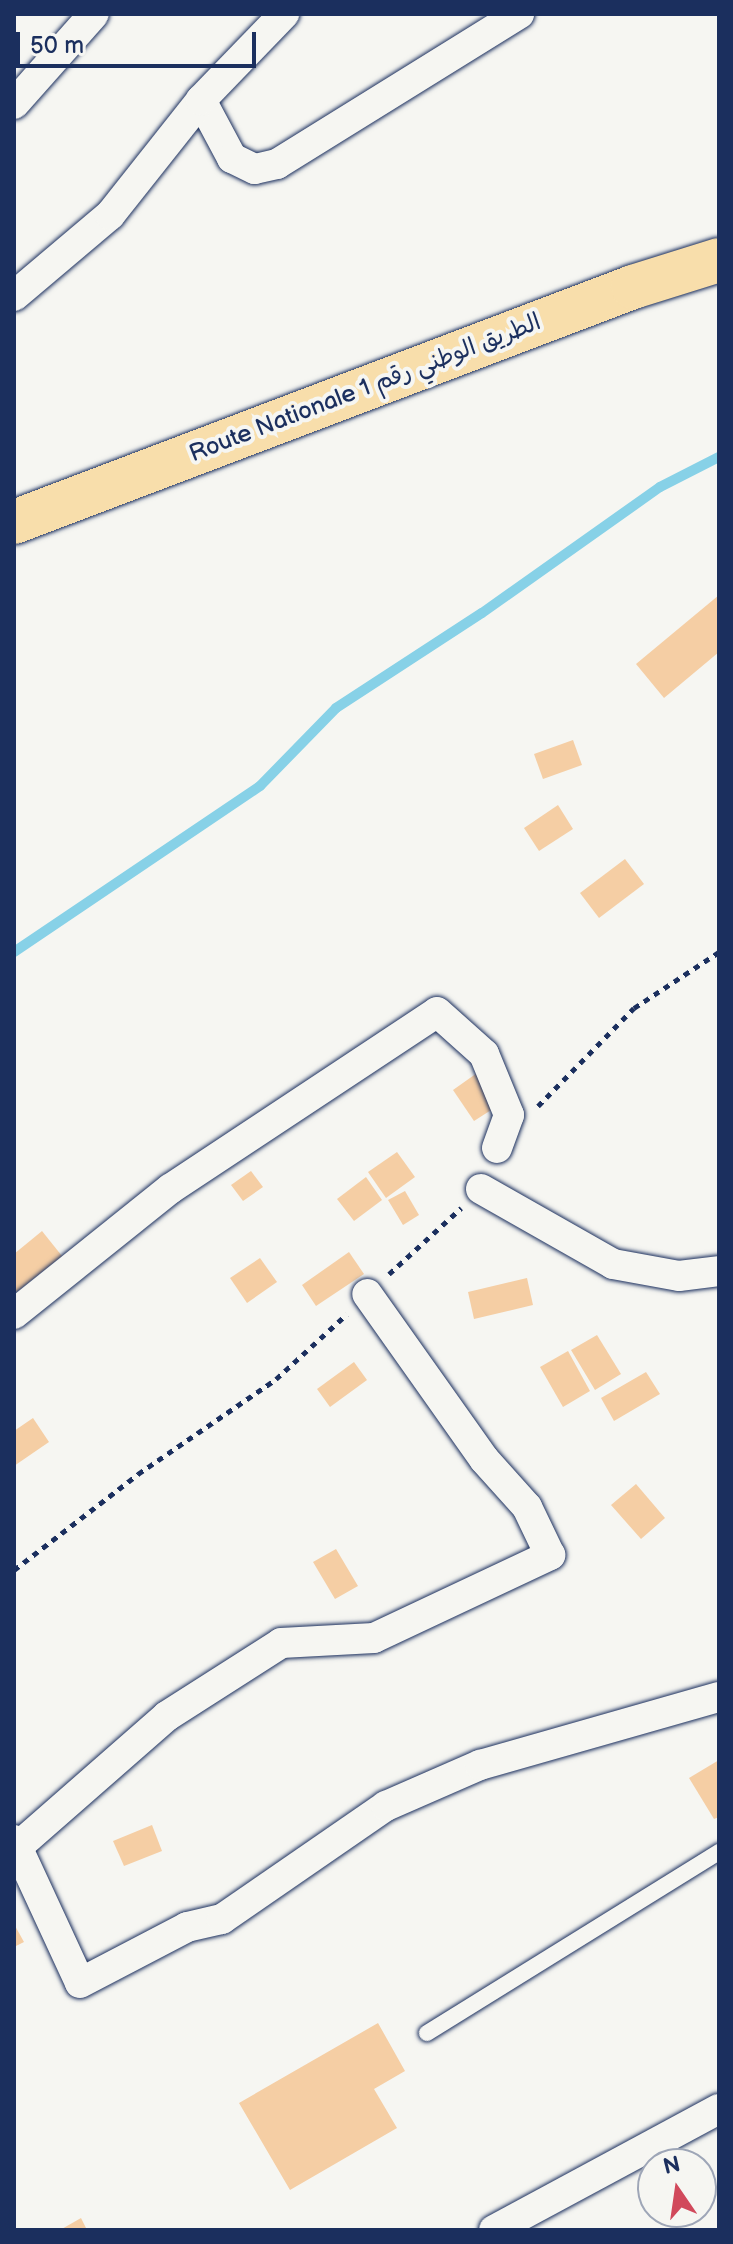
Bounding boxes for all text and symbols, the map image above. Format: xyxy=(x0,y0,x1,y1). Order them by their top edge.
scale bar xyxy=(20,16,260,66)
text: 50 m xyxy=(30,31,84,60)
street label: Route Nationale الطريق الوطني رقم 1 xyxy=(185,308,545,468)
north arrow xyxy=(637,2148,717,2228)
text: N xyxy=(661,2151,683,2181)

